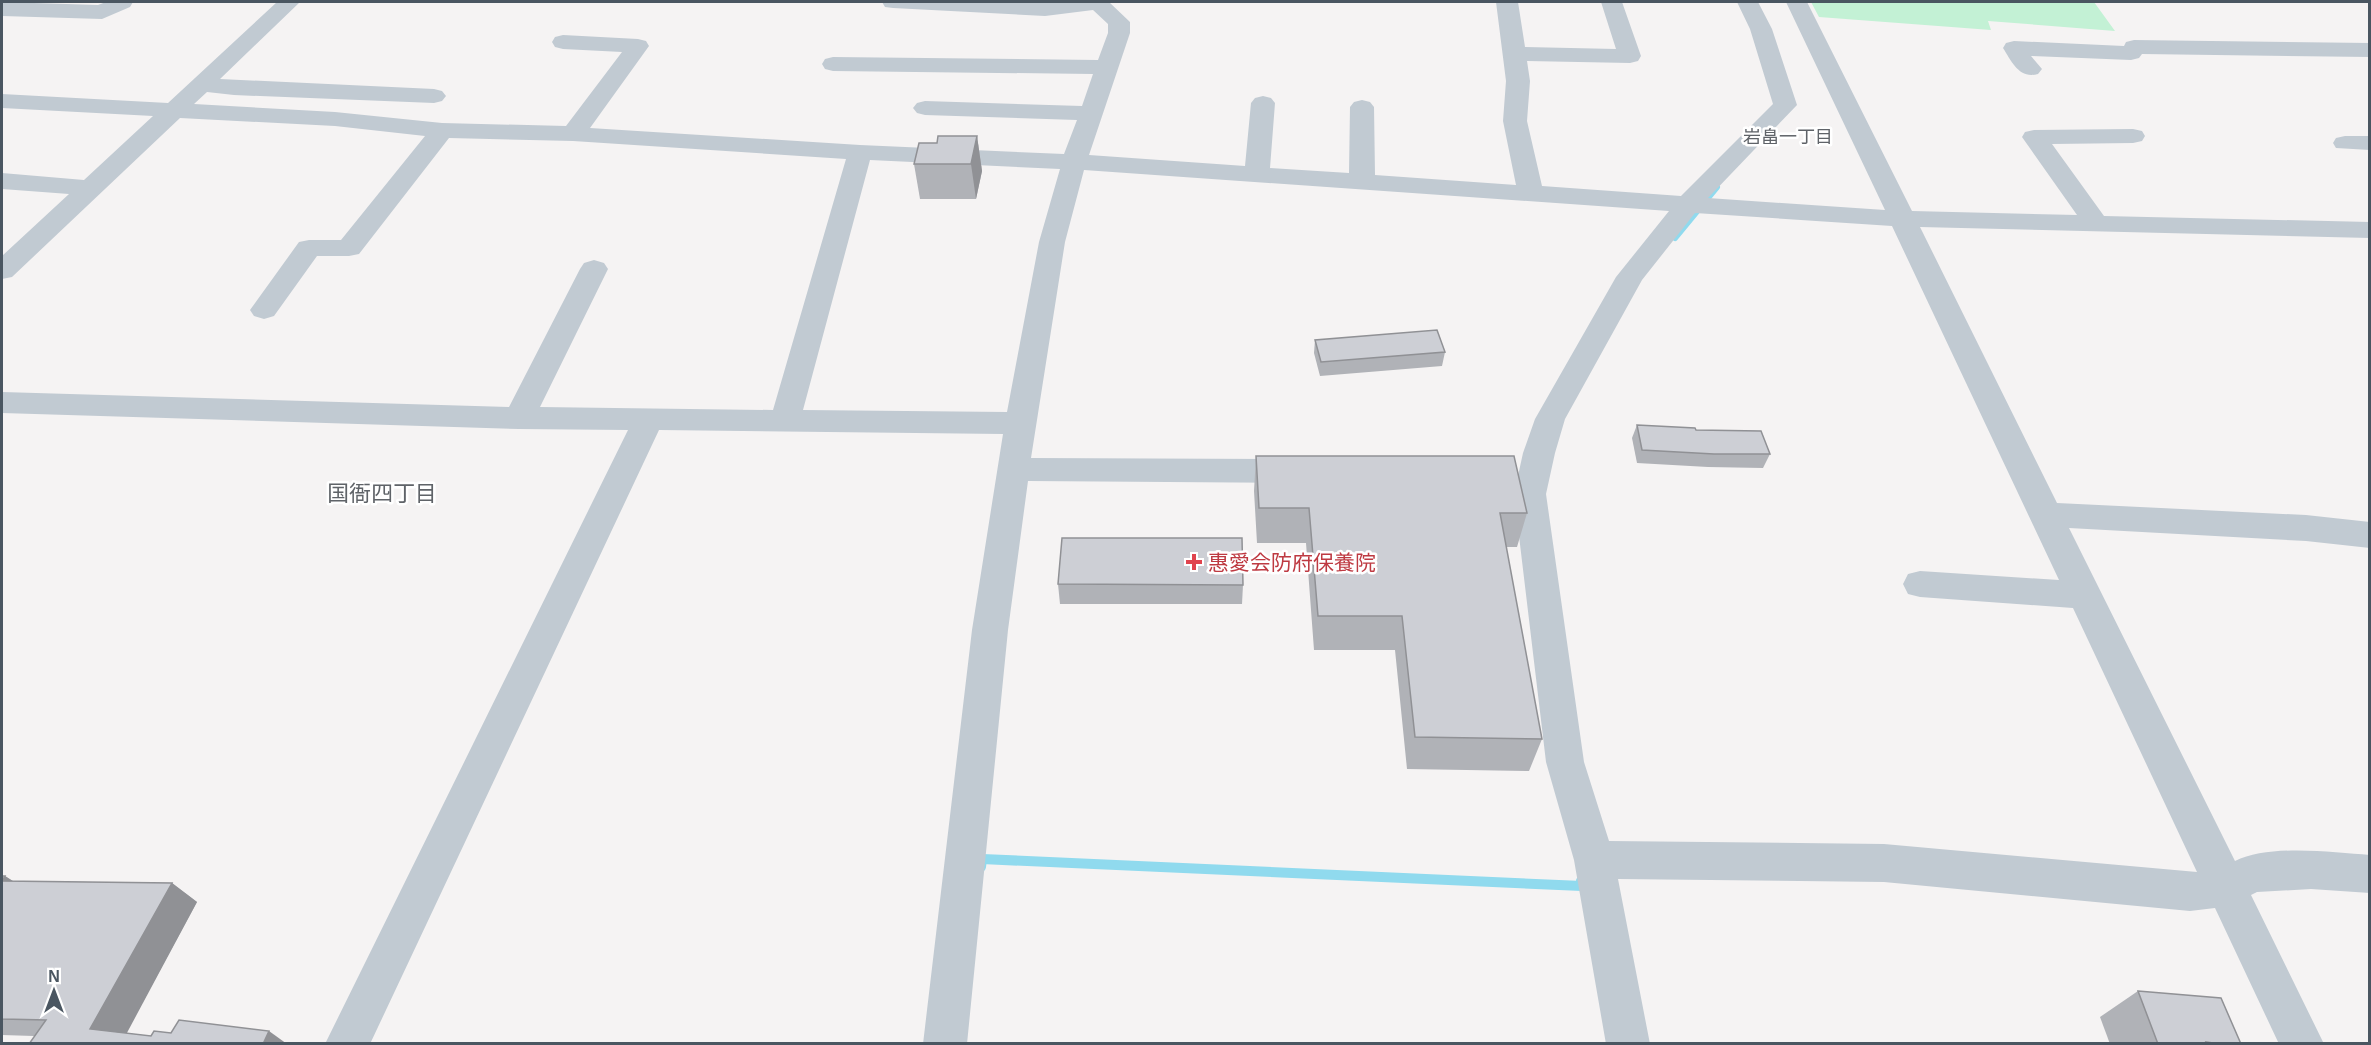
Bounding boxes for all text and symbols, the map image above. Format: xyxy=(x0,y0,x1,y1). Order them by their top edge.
district label: 岩畠一丁目 xyxy=(1743,127,1833,147)
district label: 国衙四丁目 xyxy=(327,481,437,506)
place label: 惠愛会防府保養院 xyxy=(1208,551,1376,574)
marker: 惠愛会防府保養院 xyxy=(1185,553,1203,571)
north arrow xyxy=(24,961,84,1021)
text: N xyxy=(48,968,60,985)

